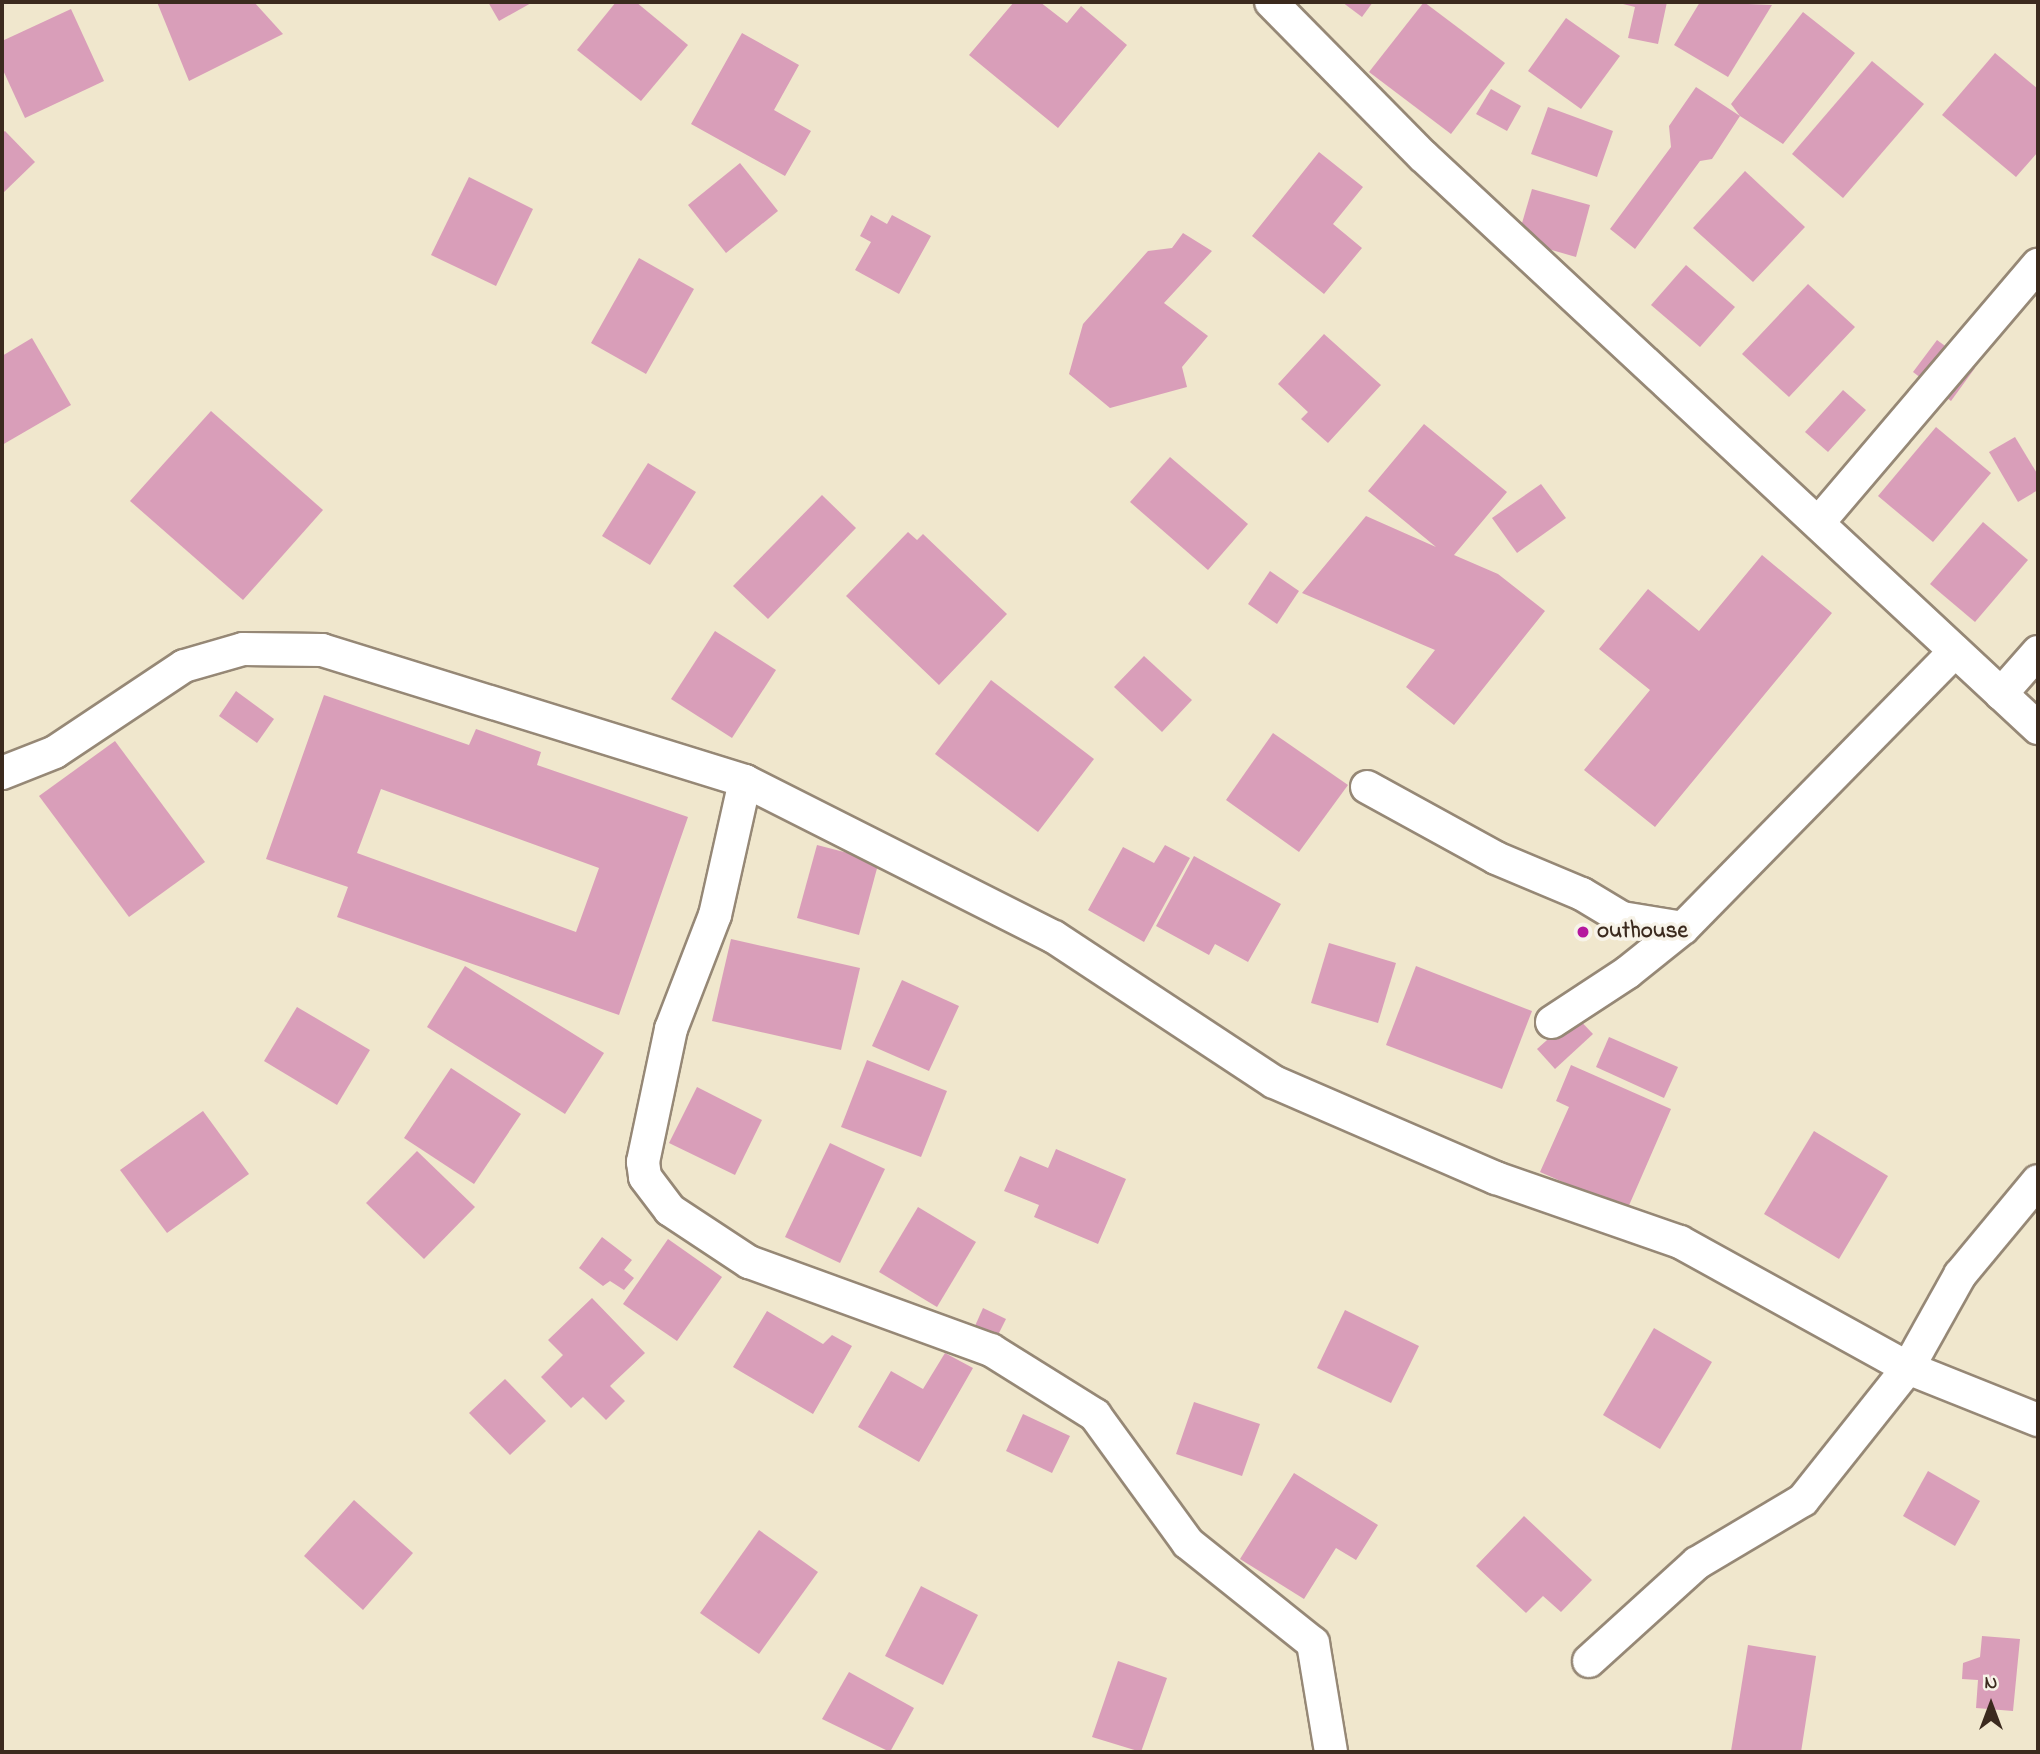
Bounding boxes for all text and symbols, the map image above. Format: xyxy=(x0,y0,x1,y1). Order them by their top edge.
place label: outhouse xyxy=(1597,918,1688,946)
marker: outhouse xyxy=(1575,924,1591,940)
north arrow xyxy=(1956,1670,2026,1740)
text: N xyxy=(1985,1670,1997,1697)

